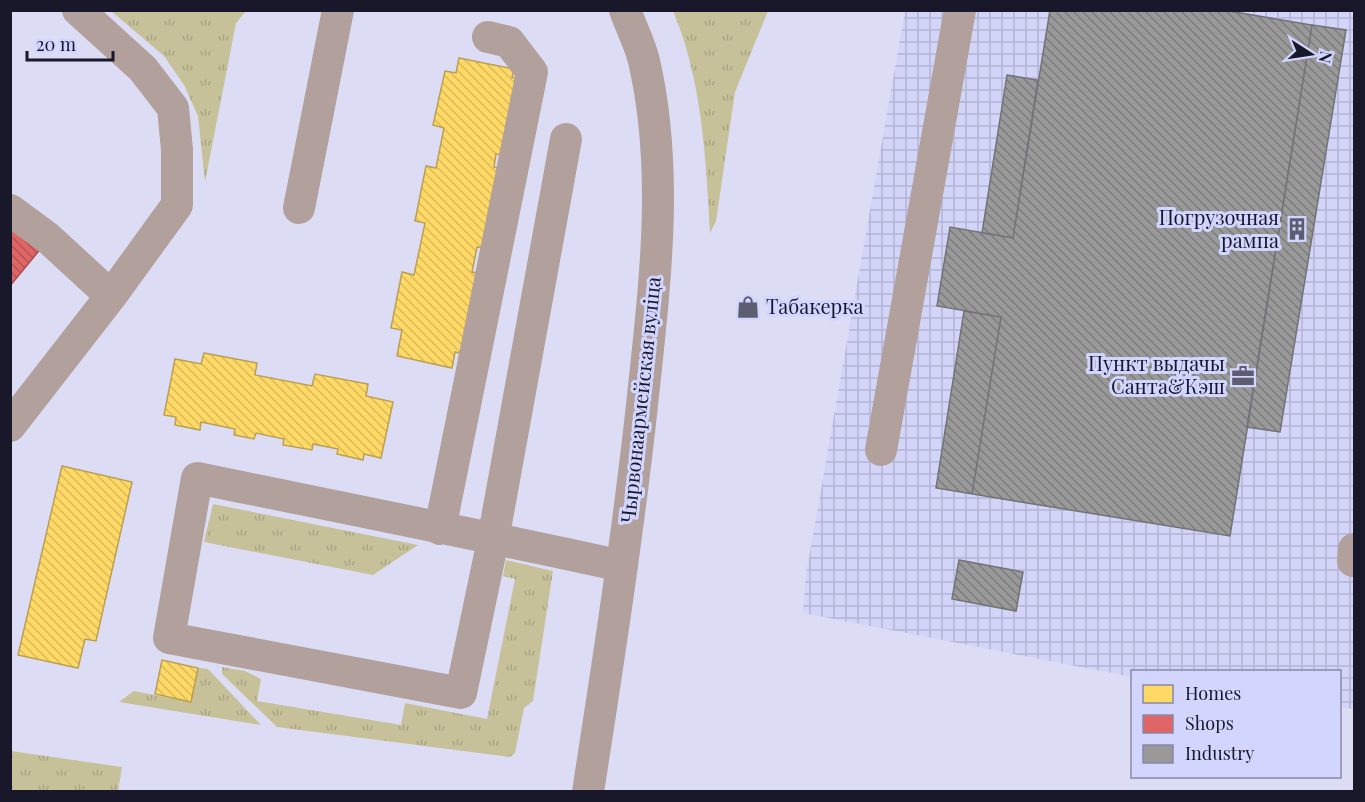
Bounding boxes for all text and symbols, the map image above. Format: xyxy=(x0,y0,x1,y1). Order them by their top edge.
scale bar xyxy=(27,24,112,62)
north arrow xyxy=(1281,24,1341,84)
text: 20 m xyxy=(36,32,76,56)
text: N xyxy=(1315,49,1338,65)
place label: Погрузочная рампа xyxy=(1159,203,1279,253)
building icon: Погрузочная рампа xyxy=(1284,216,1310,242)
street label: Чырвонаармейская вуліца xyxy=(613,275,666,524)
place label: Табакерка xyxy=(766,292,864,319)
shop icon: Табакерка xyxy=(735,294,761,320)
place label: Пункт выдачы Санта&Кэш xyxy=(1088,349,1225,399)
office icon: Пункт выдачы Санта&Кэш xyxy=(1230,363,1256,389)
legend xyxy=(1131,670,1341,778)
text: Homes xyxy=(1185,681,1241,705)
text: Shops xyxy=(1185,711,1234,735)
text: Industry xyxy=(1185,741,1254,765)

